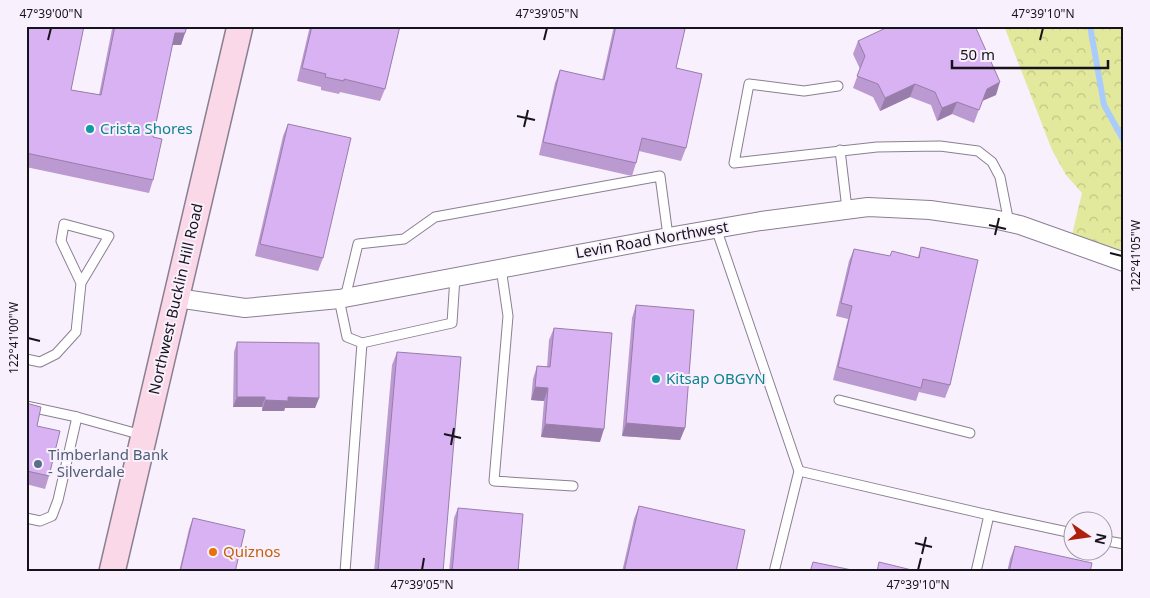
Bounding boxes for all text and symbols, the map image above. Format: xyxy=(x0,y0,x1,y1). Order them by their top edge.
text: 47°39'00"N xyxy=(19,5,83,22)
text: 47°39'05"N xyxy=(515,5,579,22)
text: 47°39'10"N xyxy=(1011,5,1075,22)
scale bar xyxy=(952,38,1109,70)
text: 50 m xyxy=(960,44,995,64)
place label: Crista Shores xyxy=(100,118,193,138)
marker: Crista Shores xyxy=(84,123,96,135)
street label: Northwest Bucklin Hill Road xyxy=(143,201,207,396)
street label: Levin Road Northwest xyxy=(574,216,730,262)
text: 122°41'05"W xyxy=(1127,220,1144,292)
text: 122°41'00"W xyxy=(5,302,22,374)
place label: Kitsap OBGYN xyxy=(666,368,766,388)
marker: Kitsap OBGYN xyxy=(650,373,662,385)
place label: Timberland Bank - Silverdale xyxy=(48,444,168,481)
marker: Timberland Bank - Silverdale xyxy=(32,458,44,470)
north arrow xyxy=(1062,510,1112,560)
text: N xyxy=(1091,531,1112,547)
place label: Quiznos xyxy=(223,541,280,561)
marker: Quiznos xyxy=(207,546,219,558)
text: 47°39'05"N xyxy=(390,576,454,593)
text: 47°39'10"N xyxy=(886,576,950,593)

